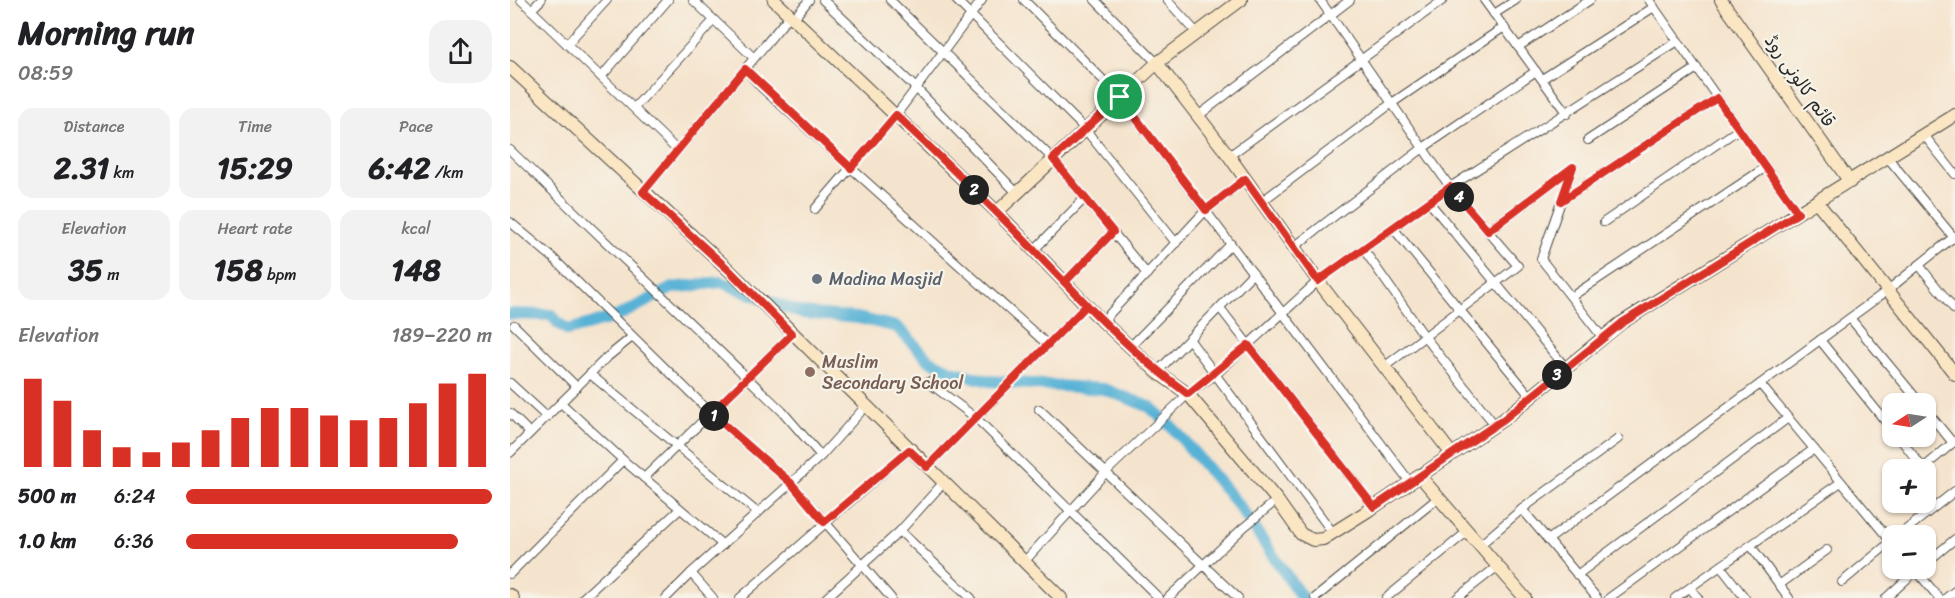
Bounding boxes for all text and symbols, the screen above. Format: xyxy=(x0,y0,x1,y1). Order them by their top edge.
text: Morning run xyxy=(18,4,194,62)
button: share xyxy=(429,20,492,83)
street label: قائم کالونی روڈ xyxy=(1756,28,1844,134)
text: 08:59 xyxy=(18,56,73,91)
pin xyxy=(1094,71,1145,122)
icon: arrive xyxy=(1103,80,1136,113)
text: Distance xyxy=(64,112,124,141)
text: Time xyxy=(238,112,272,141)
text: Pace xyxy=(399,112,433,141)
text: 2.31 xyxy=(54,141,109,195)
text: 15:29 xyxy=(217,141,293,195)
text: 6:42 xyxy=(368,141,431,195)
text: km xyxy=(109,158,134,187)
text: /km xyxy=(431,158,464,187)
pin: 2 xyxy=(959,175,989,205)
text: 2 xyxy=(969,175,979,204)
pin: 4 xyxy=(1444,182,1474,212)
text: 4 xyxy=(1454,182,1464,211)
text: Elevation xyxy=(62,214,126,243)
text: Heart rate xyxy=(217,214,293,243)
text: kcal xyxy=(401,214,431,243)
text: 35 xyxy=(68,243,103,297)
text: 158 xyxy=(214,243,263,297)
text: 148 xyxy=(391,243,441,297)
text: m xyxy=(103,260,120,289)
text: bpm xyxy=(263,260,296,289)
place label: Madina Masjid xyxy=(829,263,944,295)
marker: Madina Masjid xyxy=(810,272,824,286)
text: Elevation xyxy=(18,318,99,353)
text: 189–220 m xyxy=(391,318,492,353)
place label: Muslim Secondary School xyxy=(822,346,964,399)
pin: 3 xyxy=(1542,360,1572,390)
text: 3 xyxy=(1553,360,1561,389)
marker: Muslim Secondary School xyxy=(803,365,817,379)
north arrow xyxy=(1882,393,1936,447)
map controls xyxy=(1882,393,1936,579)
pin: 1 xyxy=(699,401,729,431)
text: 1 xyxy=(711,401,717,430)
button: + xyxy=(1882,459,1936,513)
text: 500 m xyxy=(18,479,76,514)
text: 6:24 xyxy=(114,479,155,514)
text: 1.0 km xyxy=(18,524,76,559)
text: 6:36 xyxy=(114,524,154,559)
button: − xyxy=(1882,525,1936,579)

